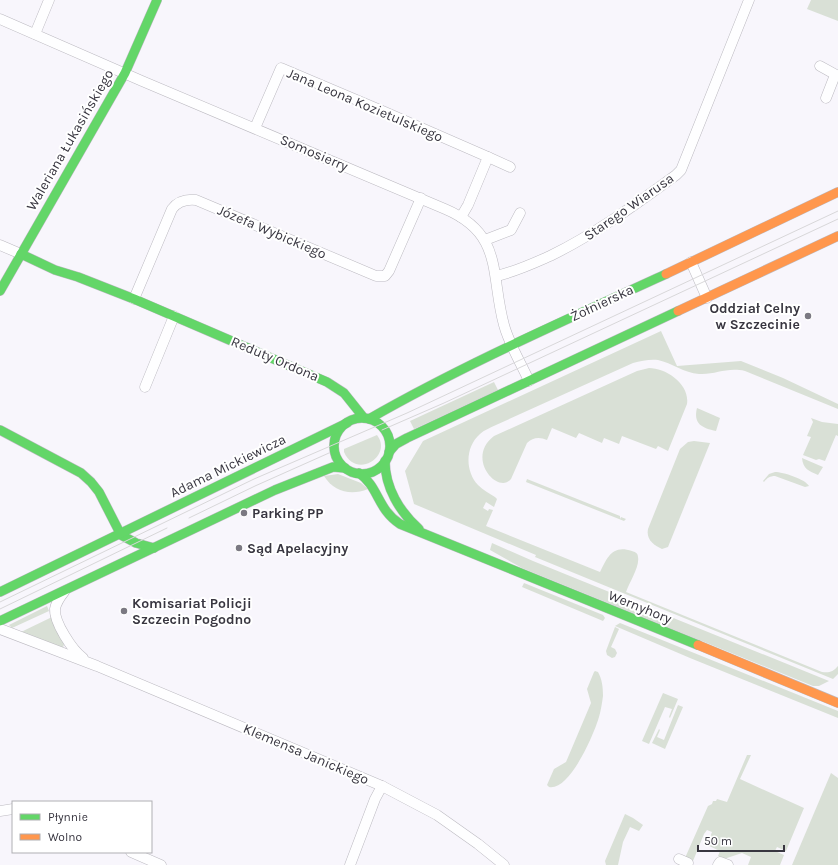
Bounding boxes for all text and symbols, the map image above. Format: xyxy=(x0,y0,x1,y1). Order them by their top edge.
street label: Jana Leona Kozietulskiego xyxy=(285,64,445,146)
street label: Waleriana Łukasińskiego xyxy=(23,66,117,214)
street label: Somosierry xyxy=(277,131,351,175)
street label: Starego Wiarusa xyxy=(581,170,677,244)
street label: Józefa Wybickiego xyxy=(215,201,329,263)
street label: Żołnierska xyxy=(568,281,636,325)
place label: Oddział Celny w Szczecinie xyxy=(709,300,800,333)
marker: Oddział Celny w Szczecinie xyxy=(803,311,813,321)
street label: Reduty Ordona xyxy=(228,333,322,385)
street label: Adama Mickiewicza xyxy=(167,431,289,501)
place label: Parking PP xyxy=(252,505,323,522)
marker: Parking PP xyxy=(239,508,249,518)
place label: Sąd Apelacyjny xyxy=(247,540,348,557)
marker: Sąd Apelacyjny xyxy=(234,543,244,553)
street label: Wernyhory xyxy=(606,587,675,628)
place label: Komisariat Policji Szczecin Pogodno xyxy=(132,595,251,628)
marker: Komisariat Policji Szczecin Pogodno xyxy=(119,606,129,616)
street label: Klemensa Janickiego xyxy=(241,720,371,788)
legend xyxy=(12,801,152,853)
text: Płynnie xyxy=(48,810,88,824)
scale bar xyxy=(698,827,784,853)
text: Wolno xyxy=(48,830,82,844)
text: 50 m xyxy=(704,834,732,848)

